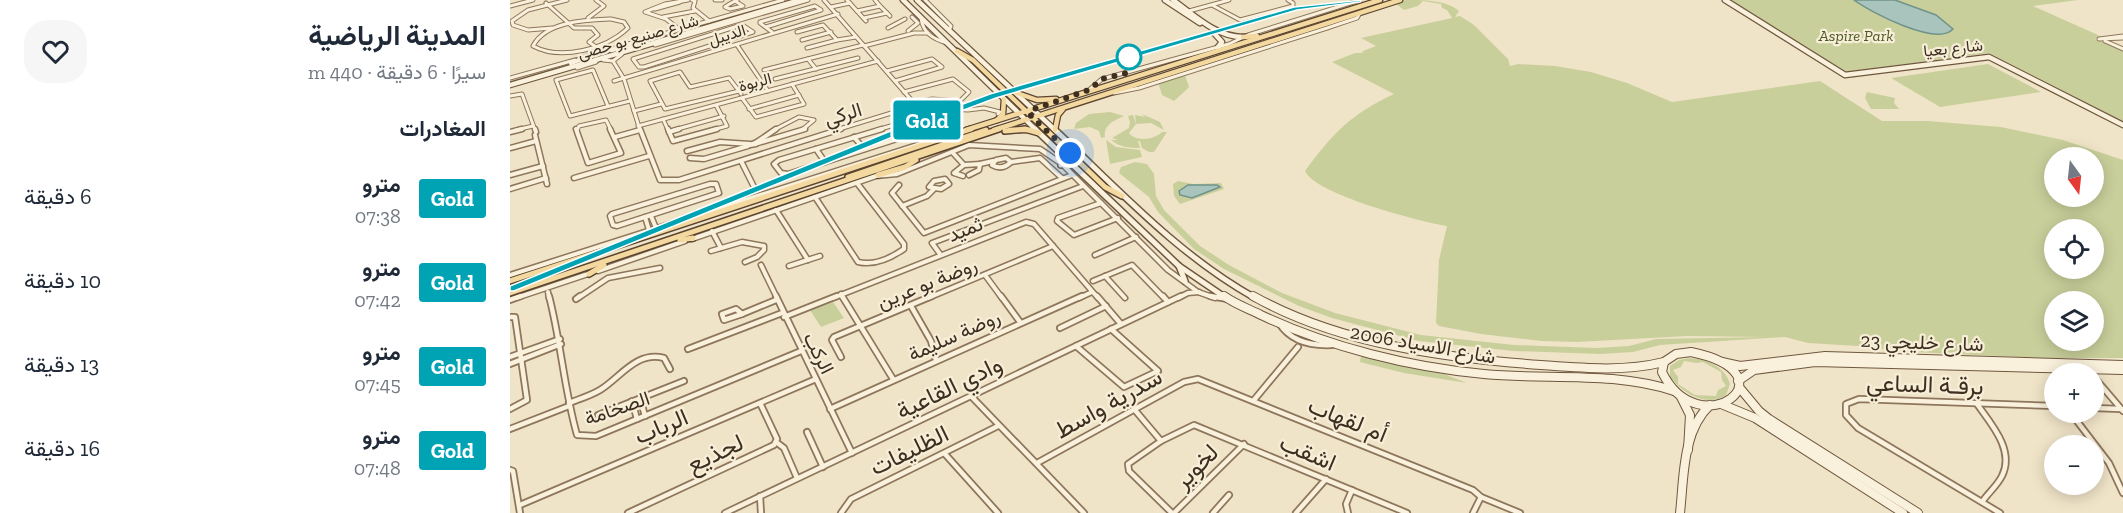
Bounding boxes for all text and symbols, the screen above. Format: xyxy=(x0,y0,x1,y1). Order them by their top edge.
street label: شارع صنيع بو حصى xyxy=(575,11,701,65)
text: المدينة الرياضية xyxy=(308,19,486,52)
button: heart xyxy=(24,20,87,83)
street label: الديبل xyxy=(706,20,748,51)
park label: Aspire Park xyxy=(1818,26,1893,45)
street label: شارع بعيا xyxy=(1922,35,1984,63)
unlabelled marker xyxy=(1116,44,1142,70)
text: سيرًا · 6 دقيقة · 440 m xyxy=(308,60,486,84)
street label: الربوة xyxy=(736,69,774,96)
street label: الركي xyxy=(821,97,866,136)
line badge: Gold xyxy=(885,100,969,140)
text: Gold xyxy=(905,108,949,133)
text: المغادرات xyxy=(400,115,486,142)
your location xyxy=(1055,138,1085,168)
north arrow xyxy=(2044,147,2104,207)
map controls xyxy=(2044,147,2104,495)
text: مترو xyxy=(362,171,401,198)
text: 6 دقيقة xyxy=(24,183,92,210)
text: Gold xyxy=(431,186,474,211)
text: 07:38 xyxy=(355,204,401,228)
street label: ثميد xyxy=(944,211,986,247)
button: locate xyxy=(2044,219,2104,279)
street label: روضة بو عرين xyxy=(873,252,981,315)
text: مترو xyxy=(362,255,401,282)
text: 10 دقيقة xyxy=(24,267,101,294)
text: Gold xyxy=(431,270,474,295)
text: 07:42 xyxy=(354,288,401,312)
button: layers xyxy=(2044,291,2104,351)
street label: روضة سليمة xyxy=(904,304,1004,367)
street label: شارع الاسياد 2006 xyxy=(1348,319,1498,371)
street label: الركب xyxy=(797,328,840,378)
street label: شارع خليجي 23 xyxy=(1860,328,1984,361)
text: مترو xyxy=(362,339,401,366)
street label: وادي القاعية xyxy=(891,349,1009,430)
text: 13 دقيقة xyxy=(24,351,99,378)
text: Gold xyxy=(431,354,474,379)
street label: سدرية واسط xyxy=(1049,362,1167,445)
button: + xyxy=(2044,363,2104,423)
street label: برقـة الساعي xyxy=(1866,367,1984,406)
text: 07:45 xyxy=(354,372,401,396)
street label: الصخامة xyxy=(581,386,653,430)
street label: أم لقهاب xyxy=(1303,390,1392,450)
street label: الرباب xyxy=(630,402,693,451)
street label: الظليفات xyxy=(865,419,953,481)
text: مترو xyxy=(362,423,401,450)
street label: لجذيع xyxy=(682,427,749,481)
street label: اشقب xyxy=(1275,427,1341,477)
text: 16 دقيقة xyxy=(24,435,100,462)
button: − xyxy=(2044,435,2104,495)
text: Gold xyxy=(431,438,474,463)
street label: لخوير xyxy=(1167,438,1225,496)
text: 07:48 xyxy=(354,456,401,480)

